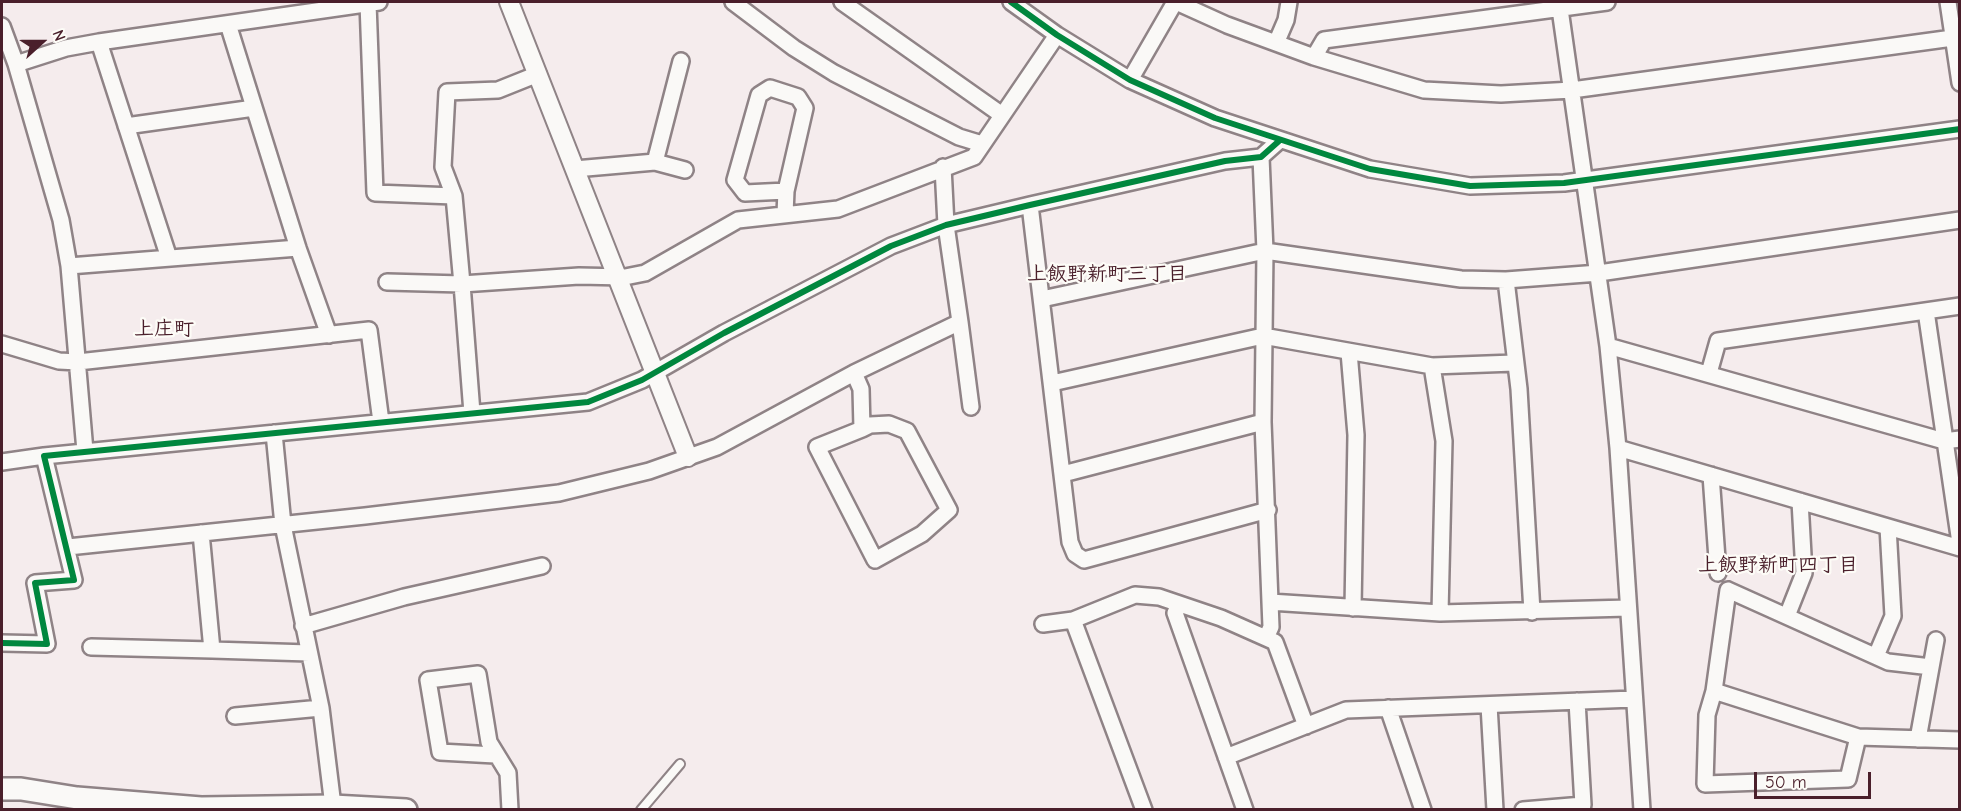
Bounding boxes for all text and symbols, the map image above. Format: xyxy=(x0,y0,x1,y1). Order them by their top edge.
north arrow xyxy=(12,12,72,72)
text: N xyxy=(49,27,69,44)
district label: 上飯野新町三丁目 xyxy=(1027,262,1187,286)
district label: 上庄町 xyxy=(134,317,194,341)
district label: 上飯野新町四丁目 xyxy=(1698,553,1858,577)
scale bar xyxy=(1757,760,1874,798)
text: 50 m xyxy=(1765,772,1807,793)

